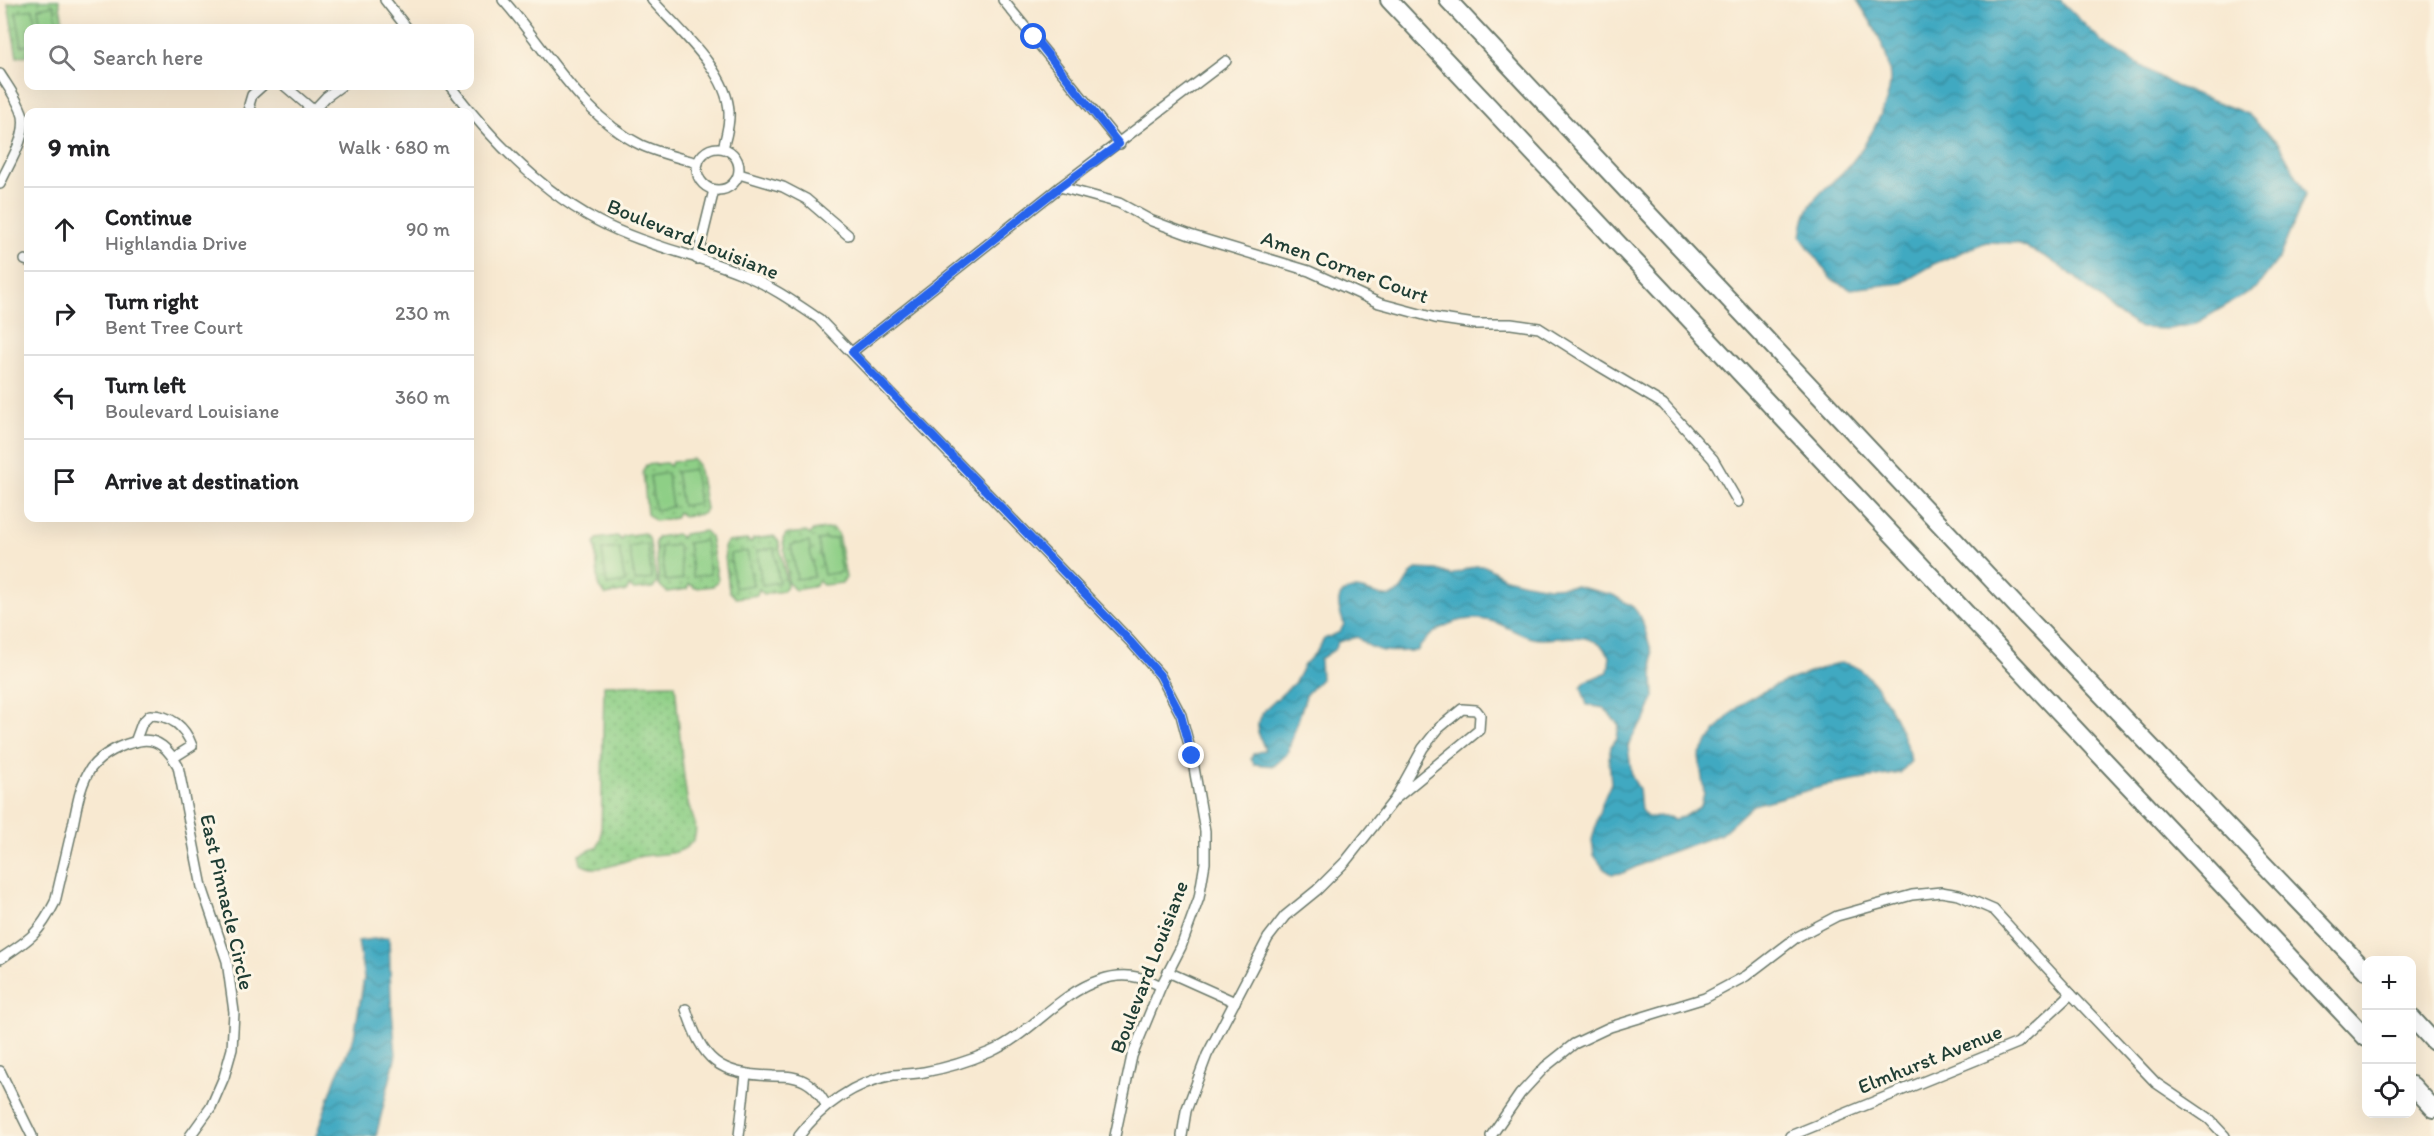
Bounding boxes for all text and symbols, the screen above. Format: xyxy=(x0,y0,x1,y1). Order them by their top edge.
route start xyxy=(1020,23,1046,49)
search box xyxy=(24,24,474,90)
icon: search xyxy=(45,41,78,74)
text: Search here xyxy=(93,44,203,71)
text: 9 min xyxy=(48,131,110,163)
text: Walk · 680 m xyxy=(338,135,450,159)
street label: Boulevard Louisiane xyxy=(604,193,783,284)
text: Continue xyxy=(105,204,192,231)
icon: ahead xyxy=(48,213,81,246)
text: 90 m xyxy=(406,217,450,241)
street label: Amen Corner Court xyxy=(1258,225,1432,308)
text: Highlandia Drive xyxy=(105,231,247,255)
text: Turn right xyxy=(105,288,199,315)
icon: right xyxy=(48,297,81,330)
text: 230 m xyxy=(395,301,450,325)
text: Bent Tree Court xyxy=(105,315,243,339)
text: Turn left xyxy=(105,372,186,399)
icon: left xyxy=(48,381,81,414)
text: 360 m xyxy=(395,385,450,409)
text: Boulevard Louisiane xyxy=(105,399,279,423)
icon: arrive xyxy=(48,465,81,498)
text: Arrive at destination xyxy=(105,468,299,495)
route end xyxy=(1178,742,1204,768)
street label: East Pinnacle Circle xyxy=(195,812,260,992)
street label: Boulevard Louisiane xyxy=(1104,877,1193,1057)
map controls xyxy=(2362,956,2416,1118)
button: + xyxy=(2362,956,2416,1010)
button: − xyxy=(2362,1010,2416,1064)
street label: Elmhurst Avenue xyxy=(1854,1018,2006,1099)
button: locate xyxy=(2362,1064,2416,1118)

